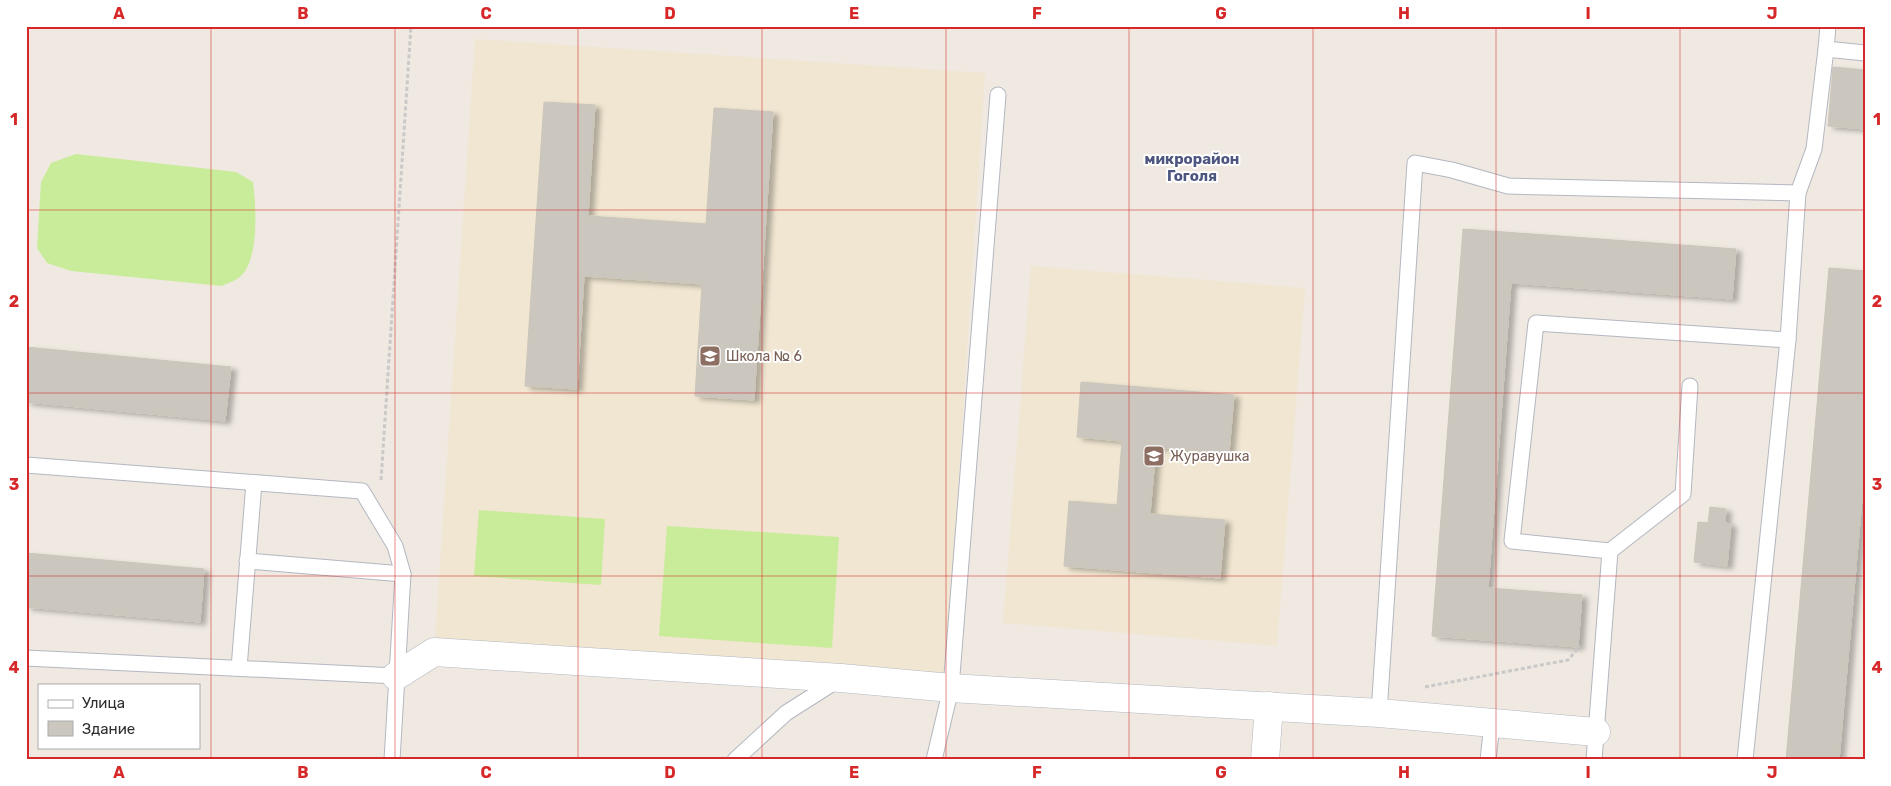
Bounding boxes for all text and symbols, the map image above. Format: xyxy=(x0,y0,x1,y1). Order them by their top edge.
text: A xyxy=(113,4,125,23)
text: B xyxy=(297,4,309,23)
text: C xyxy=(480,4,492,23)
text: D xyxy=(664,4,676,23)
text: E xyxy=(849,4,859,23)
text: F xyxy=(1032,4,1042,23)
text: G xyxy=(1215,4,1227,23)
text: H xyxy=(1398,4,1410,23)
text: I xyxy=(1585,4,1591,23)
text: J xyxy=(1767,4,1777,23)
text: 1 xyxy=(10,110,18,129)
text: 1 xyxy=(1873,110,1881,129)
district label: микрорайон Гоголя xyxy=(1145,150,1239,185)
text: 2 xyxy=(9,292,19,311)
text: 2 xyxy=(1872,292,1882,311)
school or university icon: Школа № 6 xyxy=(698,344,722,368)
place label: Школа № 6 xyxy=(726,348,802,365)
school or university icon: Журавушка xyxy=(1142,444,1166,468)
place label: Журавушка xyxy=(1170,448,1249,465)
text: 3 xyxy=(9,475,19,494)
text: 3 xyxy=(1872,475,1882,494)
text: 4 xyxy=(9,658,20,677)
text: 4 xyxy=(1872,658,1883,677)
legend xyxy=(38,684,200,748)
text: Улица xyxy=(82,694,125,712)
text: Здание xyxy=(82,720,135,738)
text: A xyxy=(113,763,125,782)
text: B xyxy=(297,763,309,782)
text: C xyxy=(480,763,492,782)
text: D xyxy=(664,763,676,782)
text: E xyxy=(849,763,859,782)
text: F xyxy=(1032,763,1042,782)
text: G xyxy=(1215,763,1227,782)
text: H xyxy=(1398,763,1410,782)
text: I xyxy=(1585,763,1591,782)
text: J xyxy=(1767,763,1777,782)

